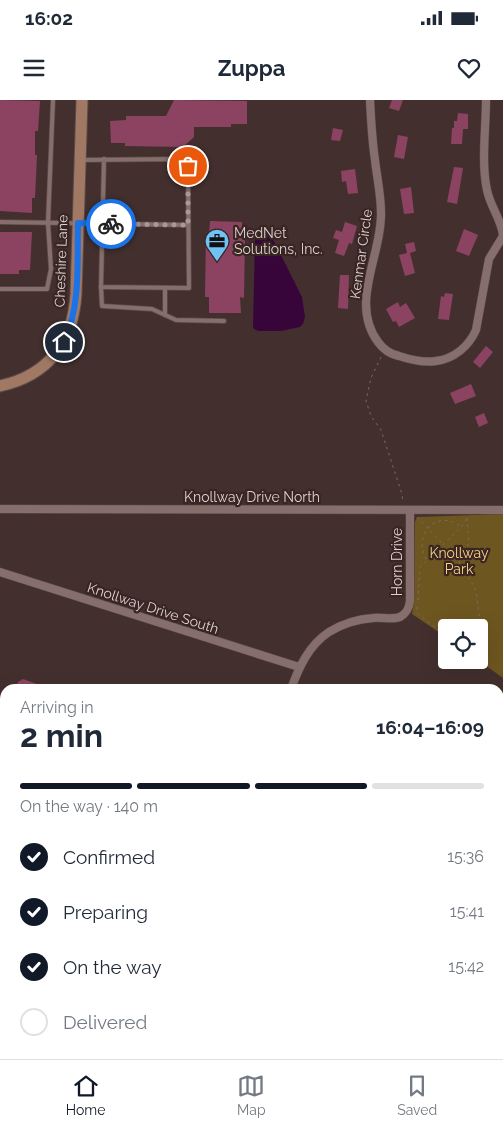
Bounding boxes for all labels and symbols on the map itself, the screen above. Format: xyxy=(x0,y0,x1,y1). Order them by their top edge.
pin xyxy=(167,145,209,187)
courier xyxy=(86,199,136,249)
street label: Kenmar Circle xyxy=(347,208,375,300)
street label: Cheshire Lane xyxy=(51,214,71,308)
place label: MedNet Solutions, Inc. xyxy=(234,225,323,257)
office icon: MedNet Solutions, Inc. xyxy=(204,228,230,262)
pin xyxy=(43,321,85,363)
street label: Knollway Drive North xyxy=(184,489,320,505)
street label: Horn Drive xyxy=(389,528,405,596)
park label: Knollway Park xyxy=(429,545,489,577)
street label: Knollway Drive South xyxy=(85,579,221,637)

